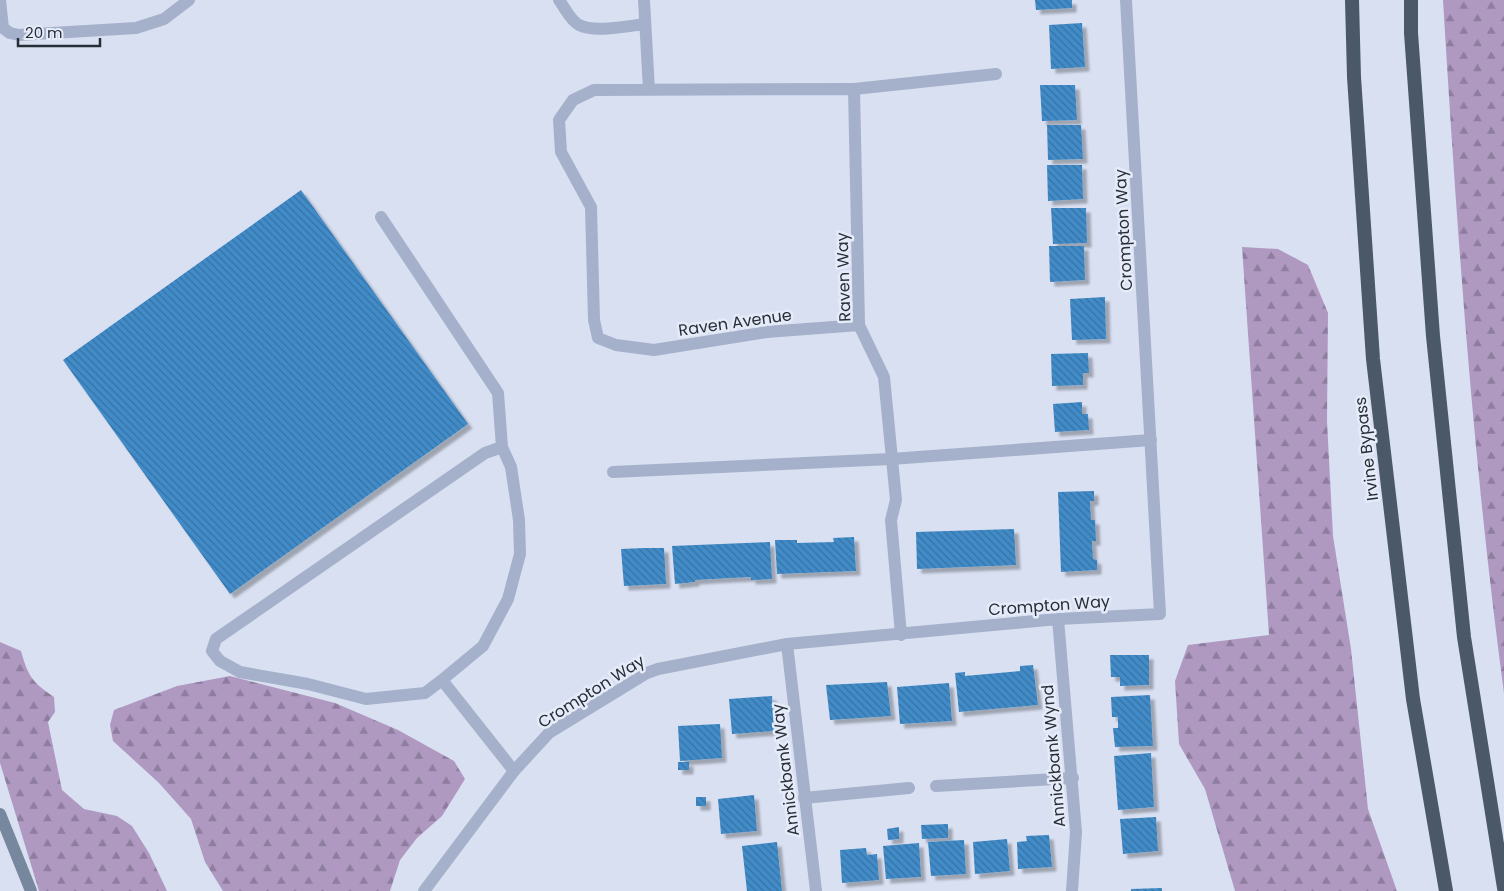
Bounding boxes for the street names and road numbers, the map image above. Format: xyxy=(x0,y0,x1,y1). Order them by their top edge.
street label: Crompton Way xyxy=(1109,169,1138,291)
street label: Raven Way xyxy=(830,232,857,322)
street label: Raven Avenue xyxy=(677,303,793,342)
street label: Irvine Bypass xyxy=(1349,396,1384,502)
street label: Crompton Way xyxy=(987,590,1111,621)
street label: Crompton Way xyxy=(533,649,649,733)
street label: Annickbank Wynd xyxy=(1036,684,1071,828)
street label: Annickbank Way xyxy=(766,703,805,837)

